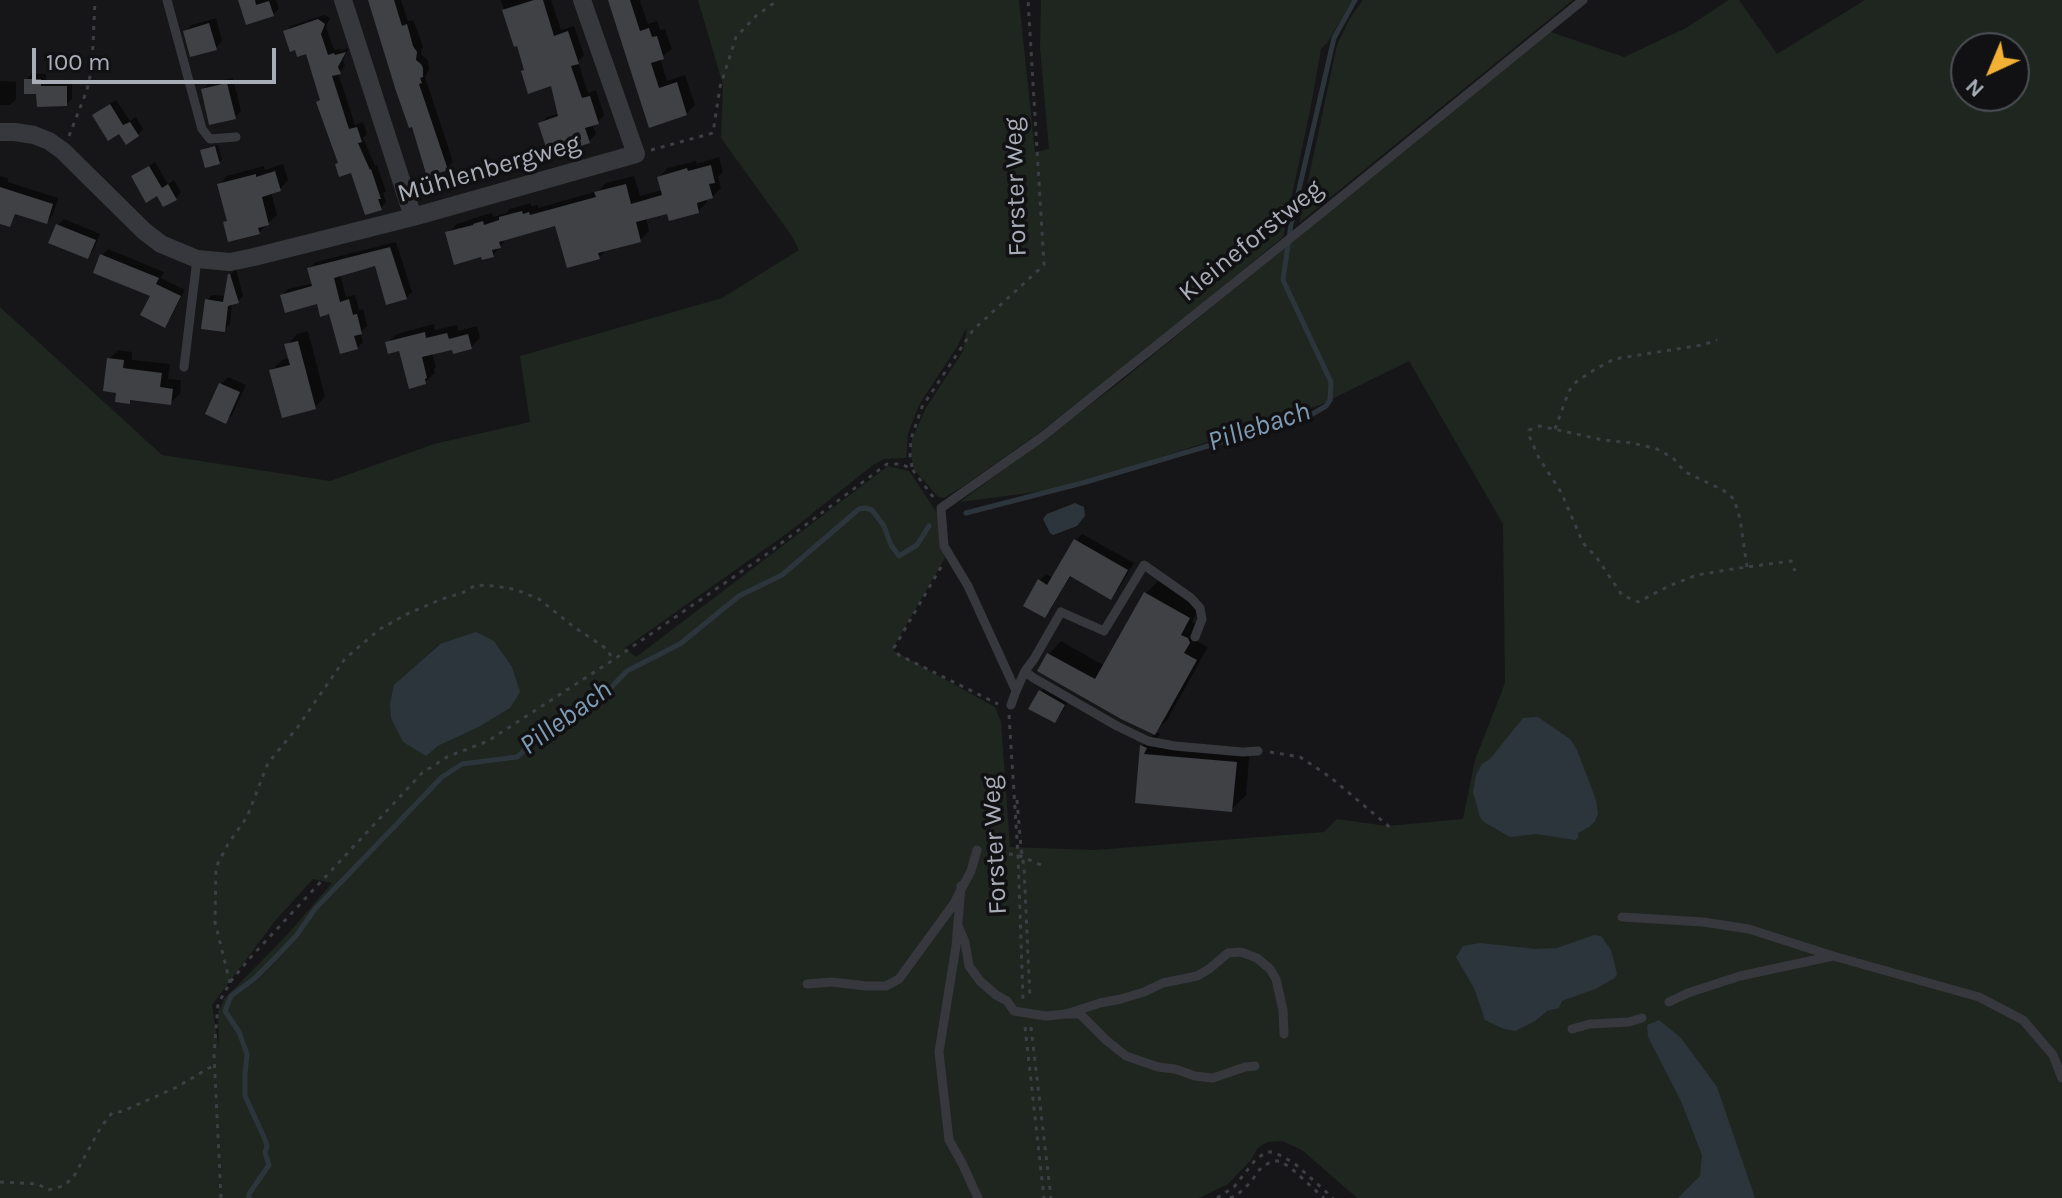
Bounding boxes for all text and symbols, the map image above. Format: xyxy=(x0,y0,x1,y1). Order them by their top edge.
scale bar xyxy=(36,32,280,82)
north arrow xyxy=(1950,32,2030,112)
text: 100 m xyxy=(46,48,111,76)
text: N xyxy=(1960,73,1989,103)
street label: Forster Weg xyxy=(998,117,1034,257)
street label: Mühlenbergweg xyxy=(394,128,584,210)
street label: Kleineforstweg xyxy=(1173,173,1329,309)
water label: Pillebach xyxy=(1204,395,1314,459)
water label: Pillebach xyxy=(513,673,619,763)
street label: Forster Weg xyxy=(976,775,1014,915)

